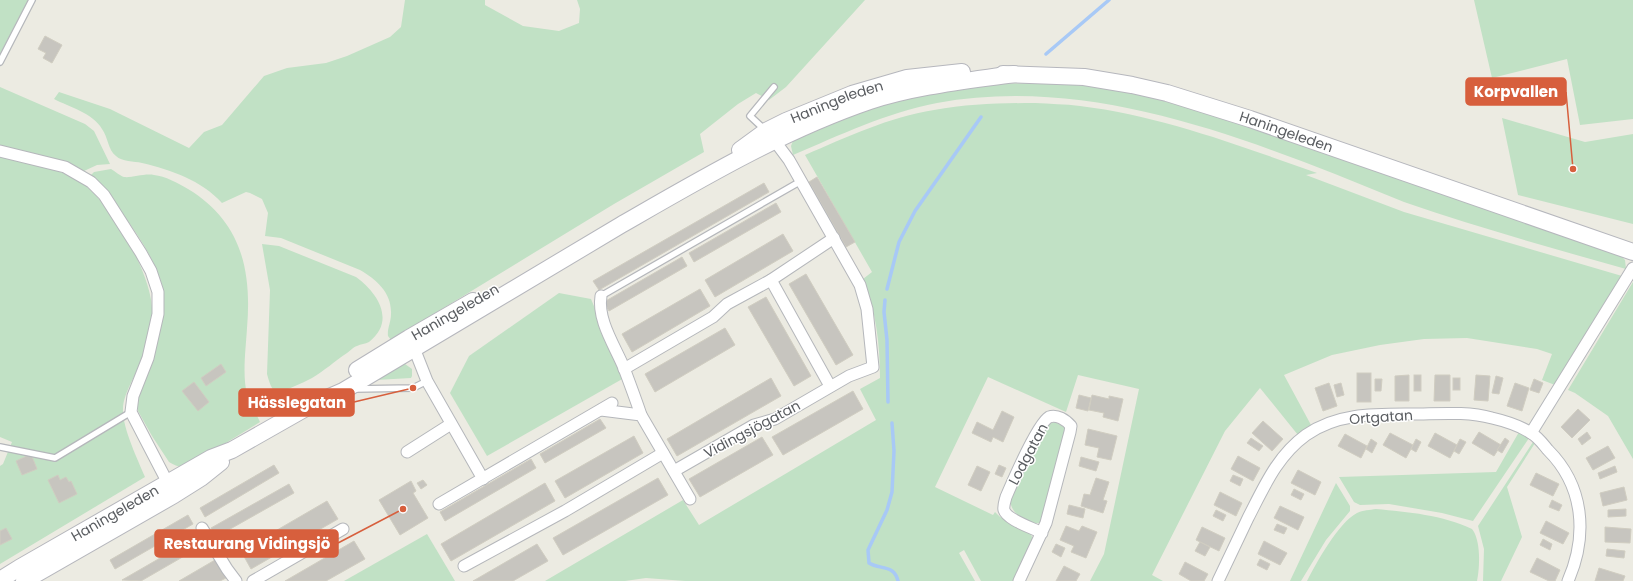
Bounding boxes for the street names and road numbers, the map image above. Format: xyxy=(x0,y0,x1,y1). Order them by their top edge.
street label: Haningeleden xyxy=(787,75,886,128)
street label: Haningeleden xyxy=(1237,106,1336,157)
street label: Haningeleden xyxy=(408,279,502,345)
street label: Vidingsjögatan xyxy=(700,395,804,463)
street label: Ortgatan xyxy=(1348,405,1414,429)
street label: Lodgatan xyxy=(1003,420,1053,488)
street label: Haningeleden xyxy=(67,480,162,546)

